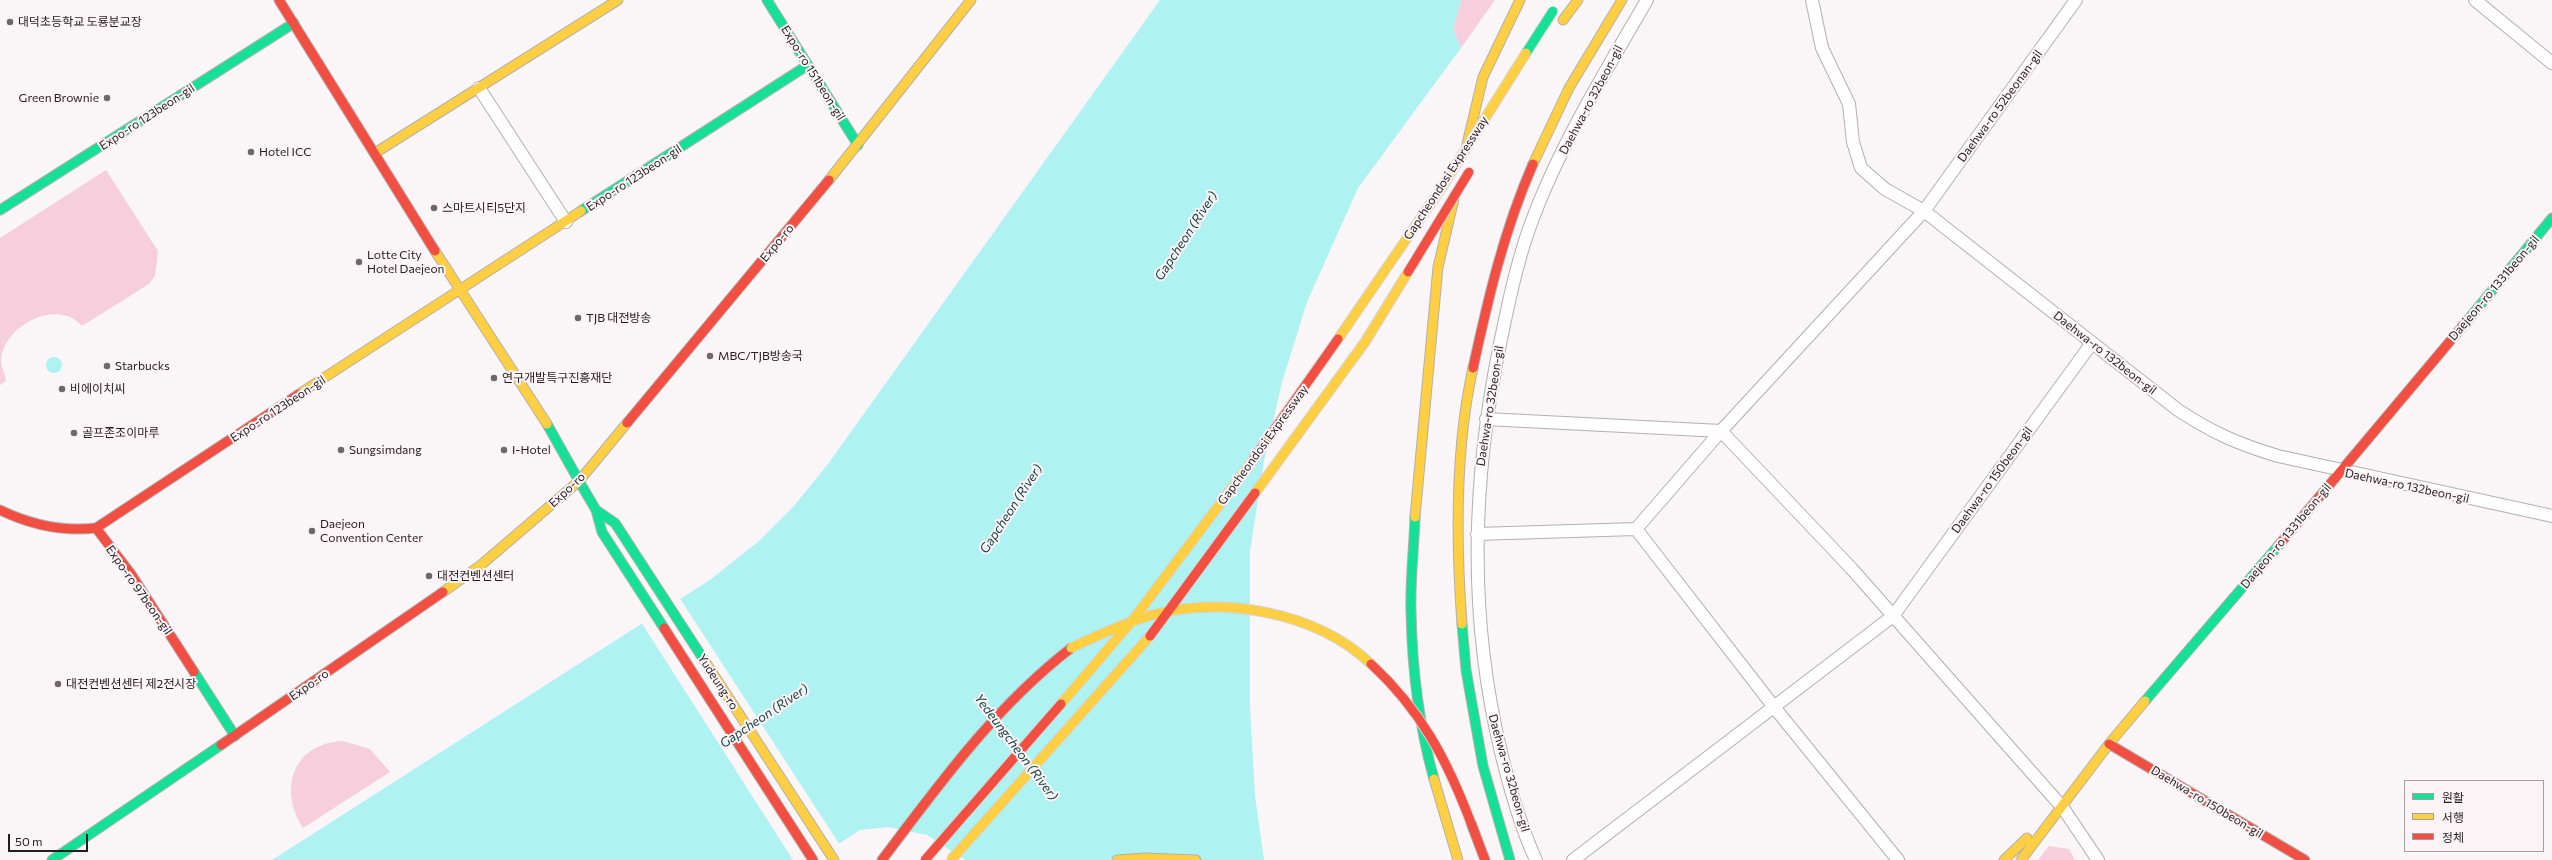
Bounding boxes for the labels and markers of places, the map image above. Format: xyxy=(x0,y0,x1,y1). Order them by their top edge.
place label: 대덕초등학교 도룡분교장 xyxy=(18,15,142,29)
marker: 대덕초등학교 도룡분교장 xyxy=(5,17,15,27)
place label: Green Brownie xyxy=(19,91,99,105)
marker: Green Brownie xyxy=(102,93,112,103)
place label: Hotel ICC xyxy=(259,145,311,159)
marker: Hotel ICC xyxy=(246,147,256,157)
place label: 스마트시티5단지 xyxy=(442,201,526,215)
marker: 스마트시티5단지 xyxy=(429,203,439,213)
place label: Lotte City Hotel Daejeon xyxy=(367,248,444,276)
marker: Lotte City Hotel Daejeon xyxy=(354,257,364,267)
place label: TJB 대전방송 xyxy=(586,311,651,325)
marker: TJB 대전방송 xyxy=(573,313,583,323)
place label: MBC/TJB방송국 xyxy=(718,349,803,363)
marker: MBC/TJB방송국 xyxy=(705,351,715,361)
place label: Starbucks xyxy=(115,359,170,373)
marker: Starbucks xyxy=(102,361,112,371)
place label: 연구개발특구진흥재단 xyxy=(502,371,612,385)
marker: 연구개발특구진흥재단 xyxy=(489,373,499,383)
place label: 비에이치씨 xyxy=(70,382,125,396)
marker: 비에이치씨 xyxy=(57,384,67,394)
place label: 골프존조이마루 xyxy=(82,426,159,440)
marker: 골프존조이마루 xyxy=(69,428,79,438)
place label: Sungsimdang xyxy=(349,443,422,457)
place label: I-Hotel xyxy=(512,443,551,457)
marker: Sungsimdang xyxy=(336,445,346,455)
marker: I-Hotel xyxy=(499,445,509,455)
place label: Daejeon Convention Center xyxy=(320,517,423,545)
marker: Daejeon Convention Center xyxy=(307,526,317,536)
place label: 대전컨벤션센터 xyxy=(437,569,514,583)
marker: 대전컨벤션센터 xyxy=(424,571,434,581)
place label: 대전컨벤션센터 제2전시장 xyxy=(66,677,196,691)
marker: 대전컨벤션센터 제2전시장 xyxy=(53,679,63,689)

